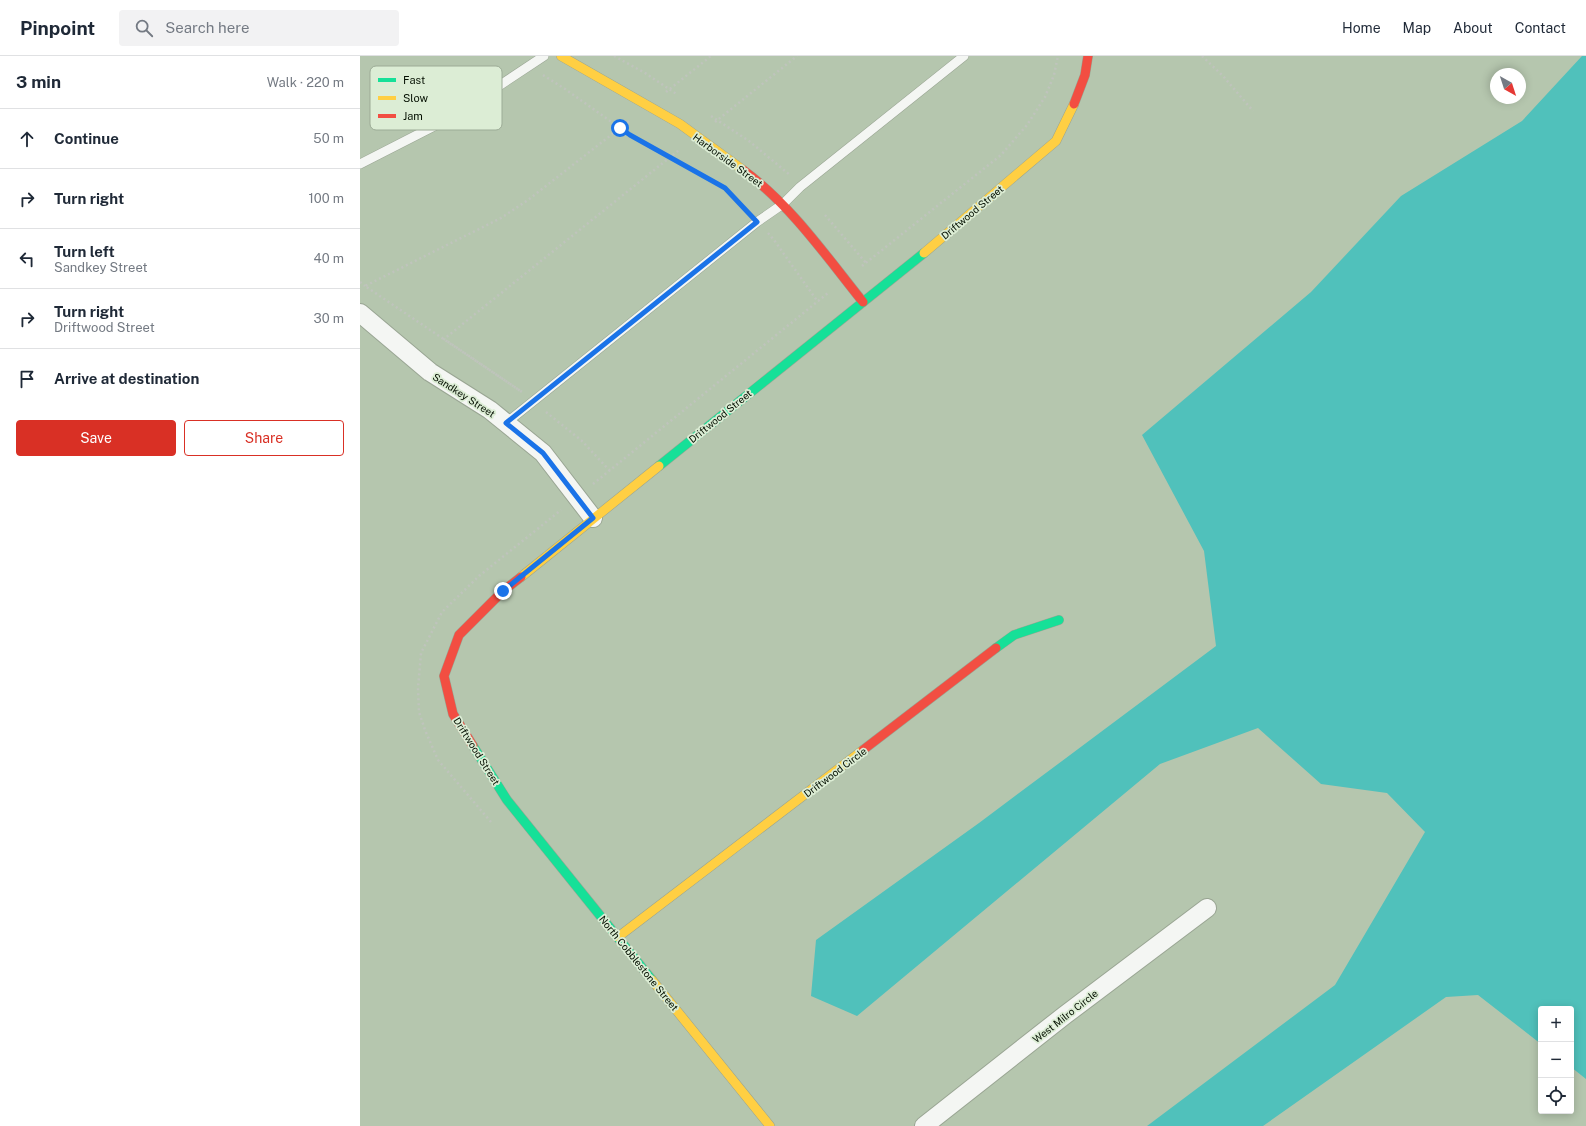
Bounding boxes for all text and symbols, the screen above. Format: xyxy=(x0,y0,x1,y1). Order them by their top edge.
search box xyxy=(119,10,399,46)
text: Pinpoint xyxy=(20,17,95,39)
icon: search xyxy=(133,17,155,39)
text: Search here xyxy=(165,19,249,36)
text: Home xyxy=(1342,20,1381,36)
text: Map xyxy=(1403,20,1431,36)
text: About xyxy=(1453,20,1493,36)
text: Contact xyxy=(1515,20,1566,36)
legend xyxy=(370,66,502,130)
north arrow xyxy=(1490,68,1526,104)
text: 3 min xyxy=(16,72,61,92)
text: Fast xyxy=(403,74,425,86)
text: Walk · 220 m xyxy=(267,75,344,90)
text: Slow xyxy=(403,92,429,104)
text: Jam xyxy=(403,110,423,122)
route start xyxy=(611,119,629,137)
icon: ahead xyxy=(16,128,38,150)
text: Continue xyxy=(54,130,119,147)
text: 50 m xyxy=(313,131,344,146)
street label: Harborside Street xyxy=(691,131,765,189)
street label: Driftwood Street xyxy=(938,182,1006,241)
icon: right xyxy=(16,188,38,210)
text: Turn right xyxy=(54,190,124,207)
text: 100 m xyxy=(308,191,344,206)
text: Turn left xyxy=(54,243,115,260)
icon: left xyxy=(16,248,38,270)
text: 40 m xyxy=(313,251,344,266)
text: Sandkey Street xyxy=(54,260,148,275)
text: Turn right xyxy=(54,303,124,320)
icon: right xyxy=(16,308,38,330)
text: 30 m xyxy=(314,311,344,326)
text: Driftwood Street xyxy=(54,320,155,335)
icon: arrive xyxy=(16,368,38,390)
text: Arrive at destination xyxy=(54,370,199,387)
street label: Sandkey Street xyxy=(431,370,498,420)
street label: Driftwood Street xyxy=(686,387,754,445)
button: Save xyxy=(16,420,176,456)
button: Share xyxy=(184,420,344,456)
route end xyxy=(494,582,512,600)
street label: Driftwood Street xyxy=(451,715,503,787)
street label: Driftwood Circle xyxy=(801,744,869,799)
street label: North Cobblestone Street xyxy=(597,913,681,1013)
street label: West Milro Circle xyxy=(1030,987,1100,1045)
map controls xyxy=(1538,1006,1574,1114)
button: + xyxy=(1538,1006,1574,1042)
button: − xyxy=(1538,1042,1574,1078)
button: locate xyxy=(1538,1078,1574,1114)

